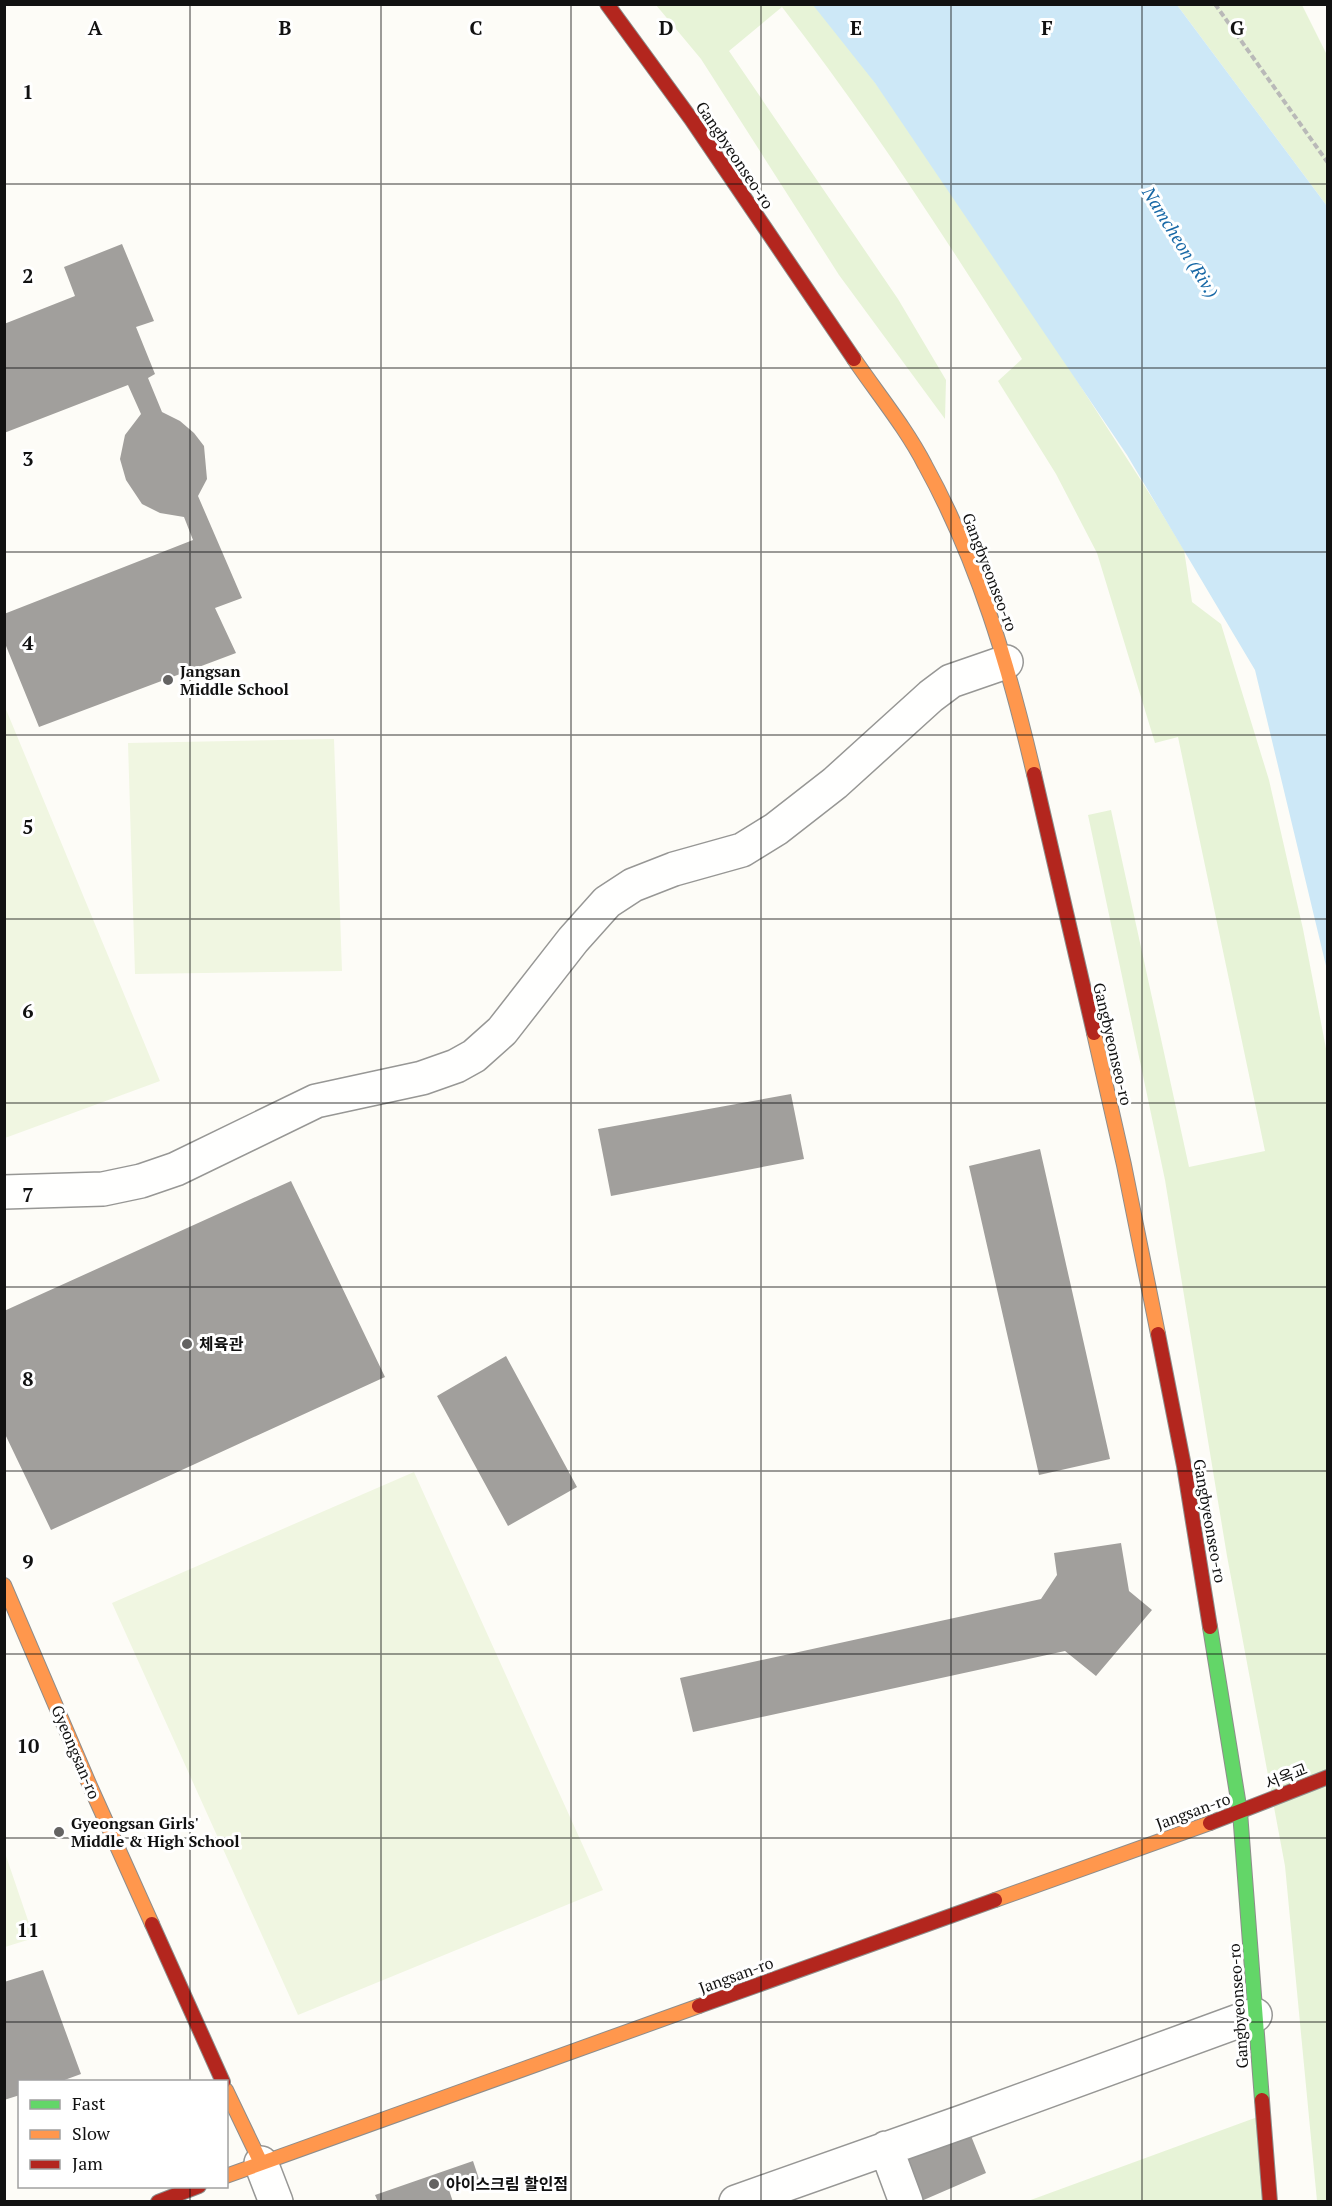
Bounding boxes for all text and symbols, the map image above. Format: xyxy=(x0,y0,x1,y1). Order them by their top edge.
text: A xyxy=(88,14,103,41)
text: B xyxy=(279,14,292,41)
text: C xyxy=(469,14,483,41)
text: D xyxy=(659,14,673,41)
text: E xyxy=(850,14,862,41)
text: F xyxy=(1041,14,1053,41)
text: G xyxy=(1230,14,1244,41)
text: 1 xyxy=(22,78,34,105)
street label: Gangbyeonseo-ro xyxy=(691,97,779,213)
water label: Namcheon (Riv.) xyxy=(1137,181,1225,302)
text: 2 xyxy=(22,262,34,289)
text: 3 xyxy=(22,445,34,472)
street label: Gangbyeonseo-ro xyxy=(957,510,1023,635)
text: 4 xyxy=(22,629,34,656)
place label: Jangsan Middle School xyxy=(180,660,289,700)
marker: Jangsan Middle School xyxy=(161,673,175,687)
text: 5 xyxy=(22,813,34,840)
street label: Gangbyeonseo-ro xyxy=(1088,981,1138,1108)
text: 6 xyxy=(22,997,34,1024)
text: 7 xyxy=(22,1181,34,1208)
place label: 체육관 xyxy=(199,1333,243,1355)
marker: 체육관 xyxy=(180,1337,194,1351)
text: 8 xyxy=(22,1365,34,1392)
street label: Gangbyeonseo-ro xyxy=(1188,1457,1232,1585)
text: 9 xyxy=(22,1548,34,1575)
street label: Gyeongsan-ro xyxy=(46,1702,106,1802)
text: 10 xyxy=(17,1732,39,1759)
street label: 서옥교 xyxy=(1261,1758,1311,1794)
street label: Jangsan-ro xyxy=(1153,1787,1233,1835)
place label: Gyeongsan Girls' Middle & High School xyxy=(71,1812,240,1852)
marker: Gyeongsan Girls' Middle & High School xyxy=(52,1825,66,1839)
text: 11 xyxy=(17,1916,39,1943)
street label: Gangbyeonseo-ro xyxy=(1223,1943,1253,2069)
street label: Jangsan-ro xyxy=(696,1951,776,1999)
legend xyxy=(18,2080,228,2188)
text: Fast xyxy=(72,2091,106,2115)
text: Slow xyxy=(72,2121,111,2145)
text: Jam xyxy=(72,2151,103,2175)
place label: 아이스크림 할인점 xyxy=(446,2173,568,2195)
marker: 아이스크림 할인점 xyxy=(427,2177,441,2191)

